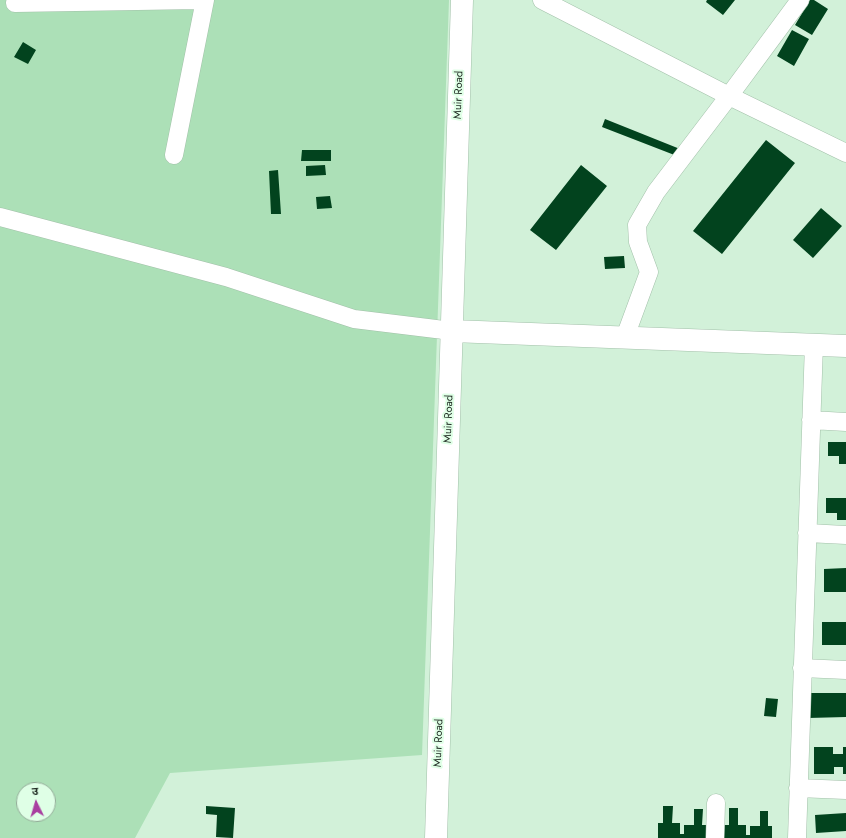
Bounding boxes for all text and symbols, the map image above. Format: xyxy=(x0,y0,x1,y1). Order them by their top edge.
street label: Muir Road xyxy=(452,71,466,119)
street label: Muir Road xyxy=(442,395,456,443)
street label: Muir Road xyxy=(432,719,446,767)
north arrow xyxy=(16,782,56,822)
text: उ xyxy=(31,783,39,799)

